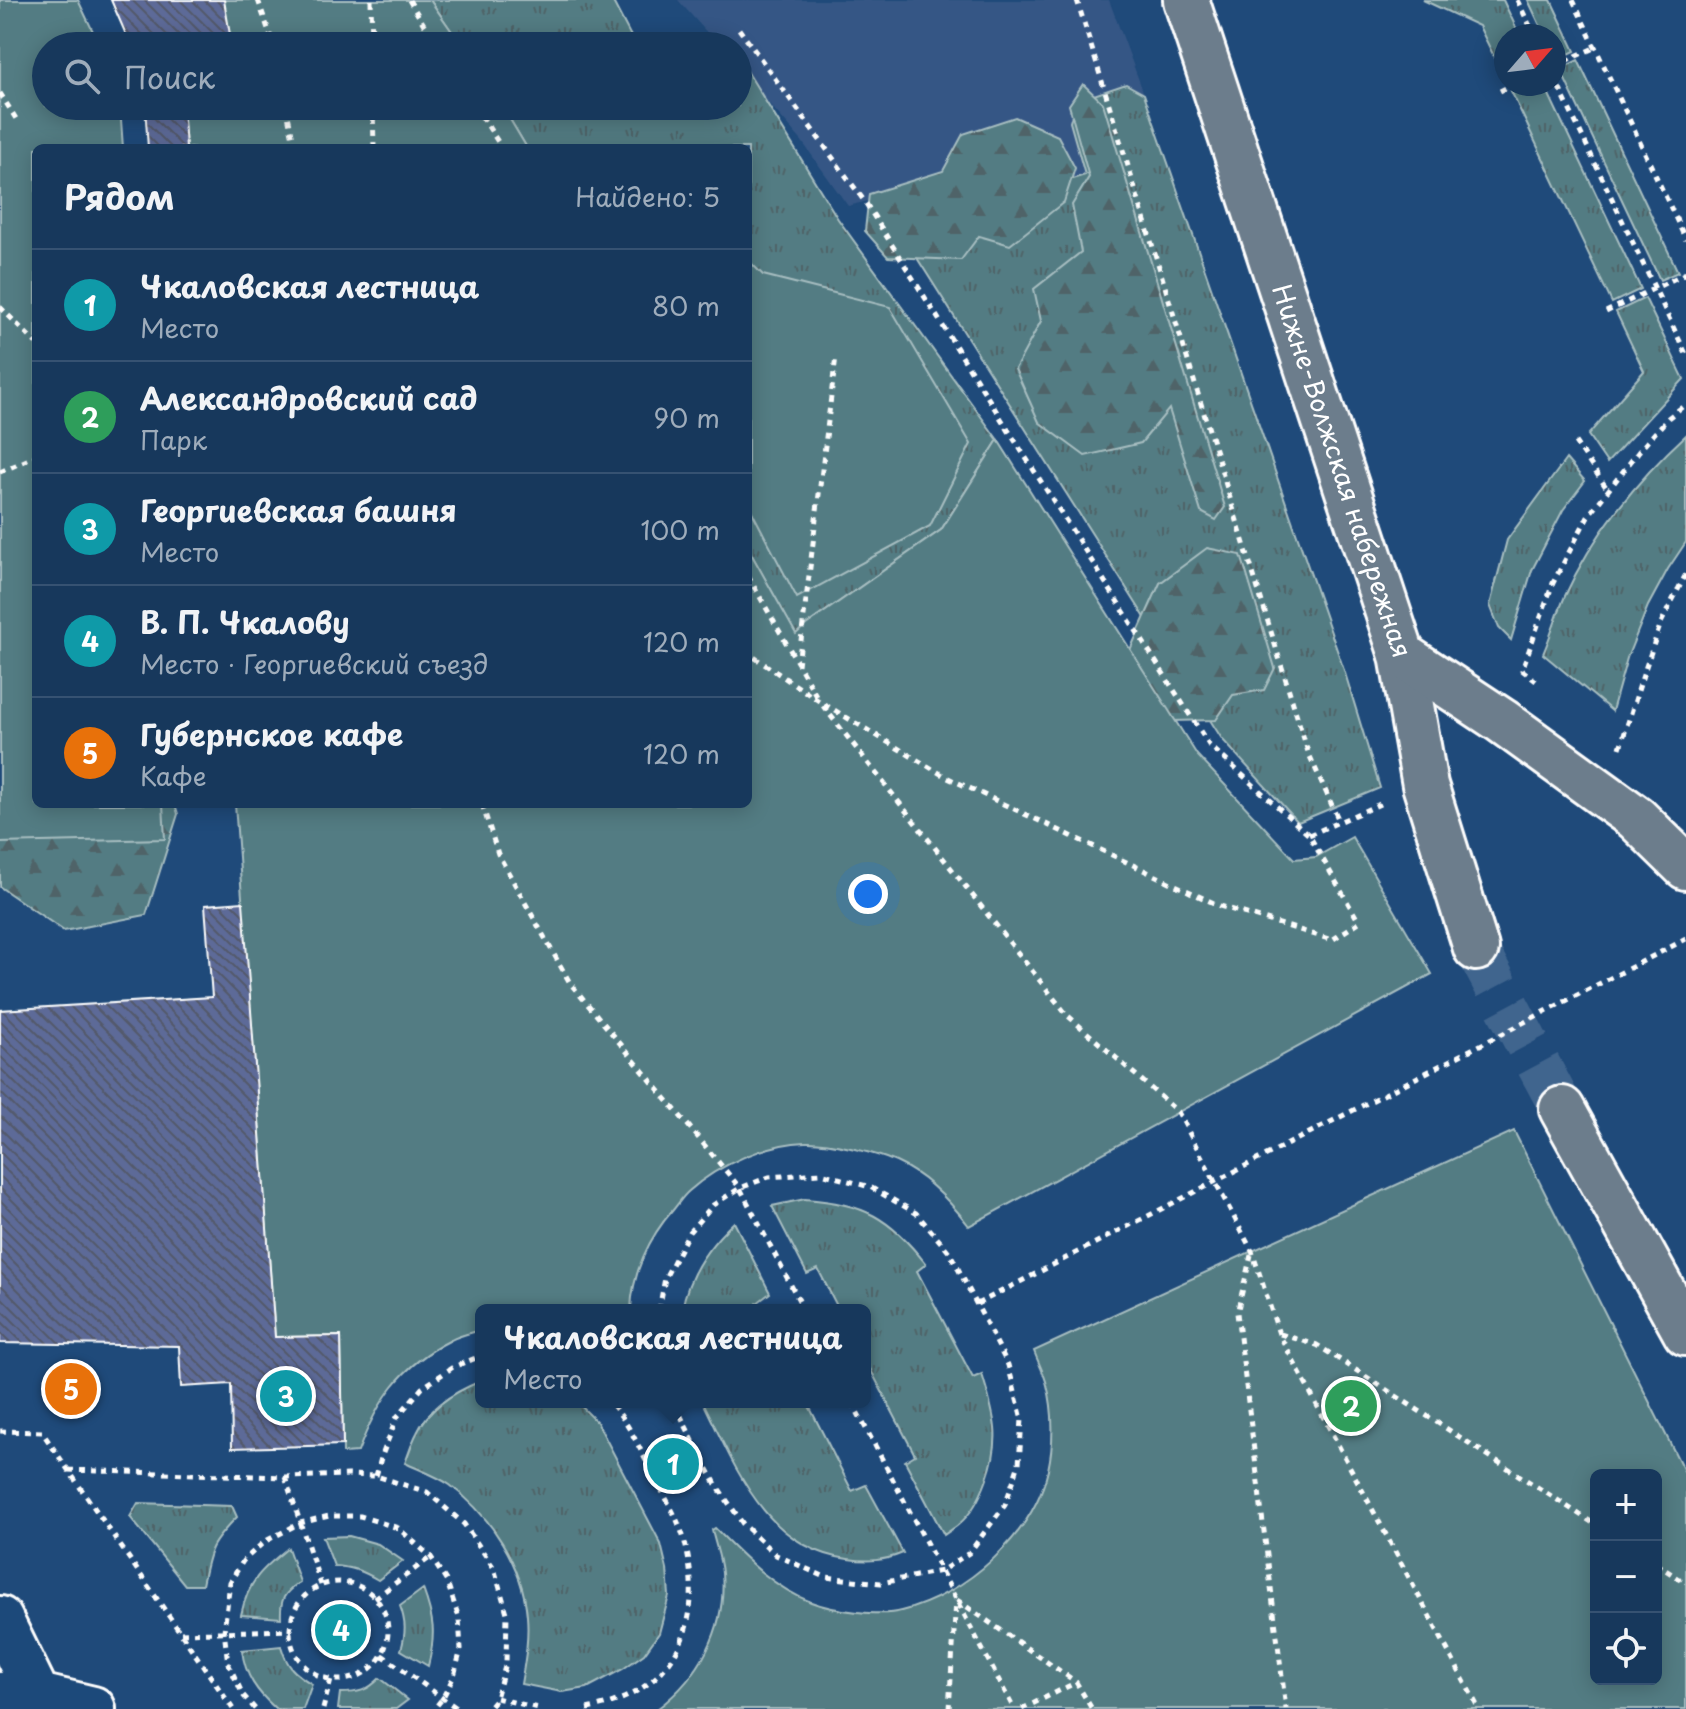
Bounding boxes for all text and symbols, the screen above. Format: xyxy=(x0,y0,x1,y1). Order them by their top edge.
north arrow xyxy=(1494,24,1566,96)
search box xyxy=(32,32,752,120)
icon: search xyxy=(60,54,104,98)
text: Поиск xyxy=(124,54,215,99)
text: Рядом xyxy=(64,170,175,222)
text: Найдено: 5 xyxy=(575,177,720,216)
text: Чкаловская лестница xyxy=(140,263,479,308)
street label: Нижне-Волжская набережная xyxy=(1263,279,1423,662)
text: 1 xyxy=(84,286,96,325)
text: 80 m xyxy=(652,286,720,325)
text: Место xyxy=(140,308,219,347)
text: Александровский сад xyxy=(140,375,477,420)
text: 2 xyxy=(81,398,99,437)
text: 90 m xyxy=(653,398,720,437)
text: Парк xyxy=(140,420,207,459)
text: Георгиевская башня xyxy=(140,487,457,532)
text: 3 xyxy=(81,510,99,549)
text: 100 m xyxy=(640,510,720,549)
text: Место xyxy=(140,532,219,571)
text: В. П. Чкалову xyxy=(140,599,350,644)
text: 4 xyxy=(81,622,99,661)
text: 120 m xyxy=(643,622,720,661)
text: Место · Георгиевский съезд xyxy=(140,644,489,683)
text: Губернское кафе xyxy=(140,711,403,756)
text: 5 xyxy=(82,734,98,773)
text: 120 m xyxy=(643,734,720,773)
text: Кафе xyxy=(140,756,207,795)
your location xyxy=(848,874,888,914)
popup xyxy=(475,1304,871,1408)
text: Чкаловская лестница xyxy=(503,1314,843,1359)
pin: 5 xyxy=(45,1359,97,1419)
text: Место xyxy=(503,1359,582,1398)
pin: 3 xyxy=(260,1366,312,1426)
pin: 2 xyxy=(1325,1376,1377,1436)
pin: 1 xyxy=(647,1434,699,1494)
map controls xyxy=(1590,1469,1662,1685)
button: + xyxy=(1590,1469,1662,1541)
button: − xyxy=(1590,1541,1662,1613)
pin: 4 xyxy=(315,1600,367,1660)
button: locate xyxy=(1590,1613,1662,1685)

